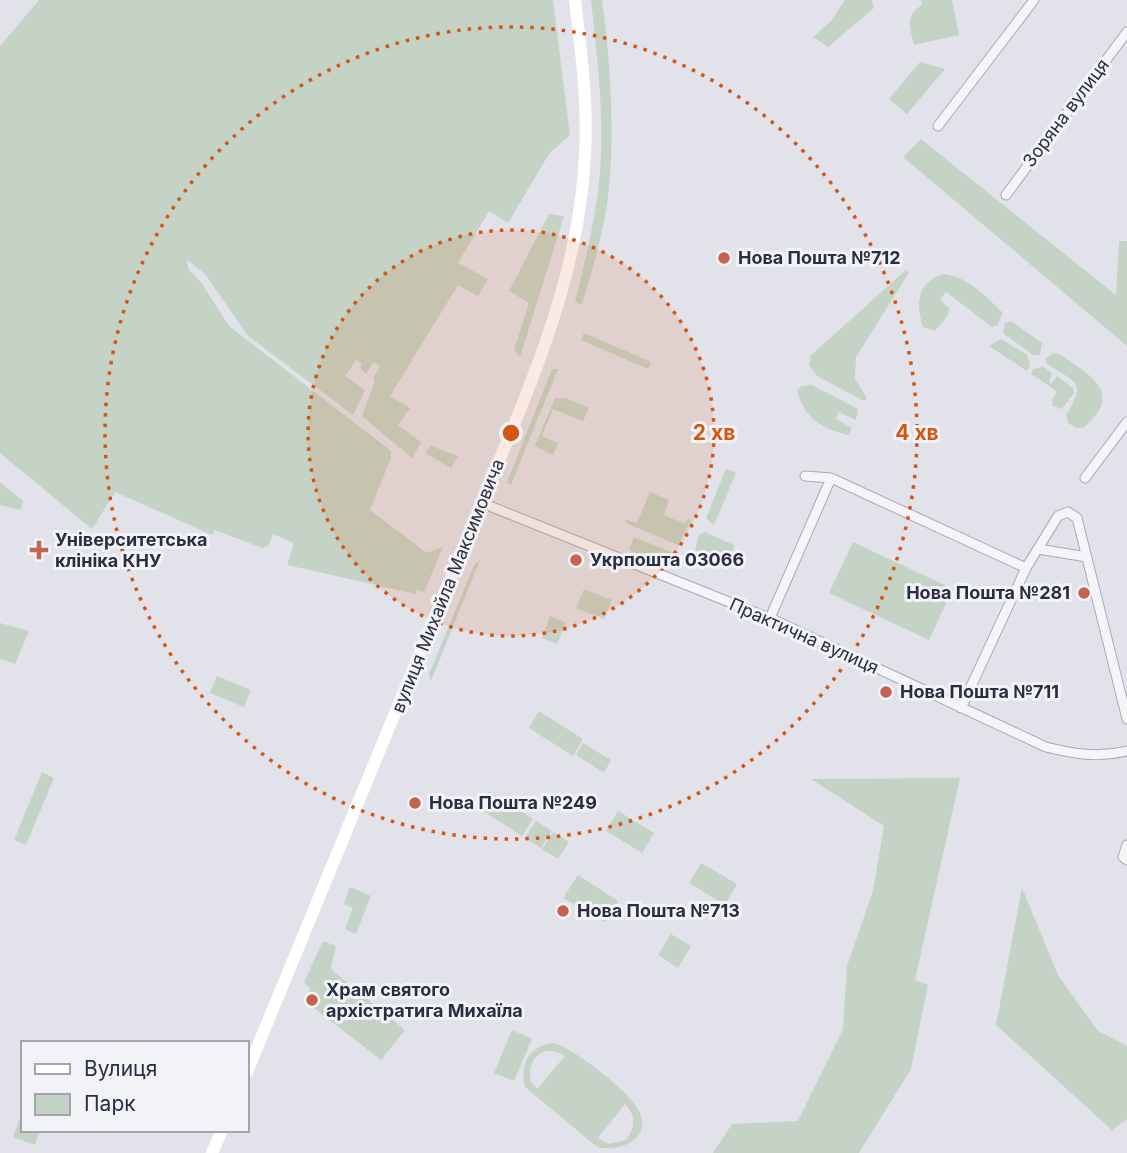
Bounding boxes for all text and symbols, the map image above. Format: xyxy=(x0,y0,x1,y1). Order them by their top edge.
street label: Зоряна вулиця xyxy=(1018,54,1113,171)
place label: Нова Пошта №712 xyxy=(738,247,901,268)
marker: Нова Пошта №712 xyxy=(716,250,732,266)
text: 2 хв xyxy=(693,420,735,445)
text: 4 хв xyxy=(895,420,939,445)
centre of rings xyxy=(499,421,523,445)
street label: вулиця Михайла Максимовича xyxy=(387,456,508,716)
place label: Університетська клініка КНУ xyxy=(55,529,207,571)
marker: Університетська клініка КНУ xyxy=(29,540,49,560)
place label: Укрпошта 03066 xyxy=(590,549,744,570)
marker: Укрпошта 03066 xyxy=(568,552,584,568)
place label: Нова Пошта №281 xyxy=(906,582,1070,603)
marker: Нова Пошта №281 xyxy=(1076,585,1092,601)
street label: Практична вулиця xyxy=(726,593,882,678)
place label: Нова Пошта №711 xyxy=(900,681,1059,702)
marker: Нова Пошта №711 xyxy=(878,684,894,700)
place label: Нова Пошта №249 xyxy=(429,792,597,813)
marker: Нова Пошта №249 xyxy=(407,795,423,811)
place label: Нова Пошта №713 xyxy=(577,900,740,921)
marker: Нова Пошта №713 xyxy=(555,903,571,919)
place label: Храм святого архістратига Михаїла xyxy=(326,979,523,1021)
marker: Храм святого архістратига Михаїла xyxy=(304,992,320,1008)
legend xyxy=(21,1041,248,1132)
text: Вулиця xyxy=(84,1056,157,1081)
text: Парк xyxy=(84,1091,136,1116)

